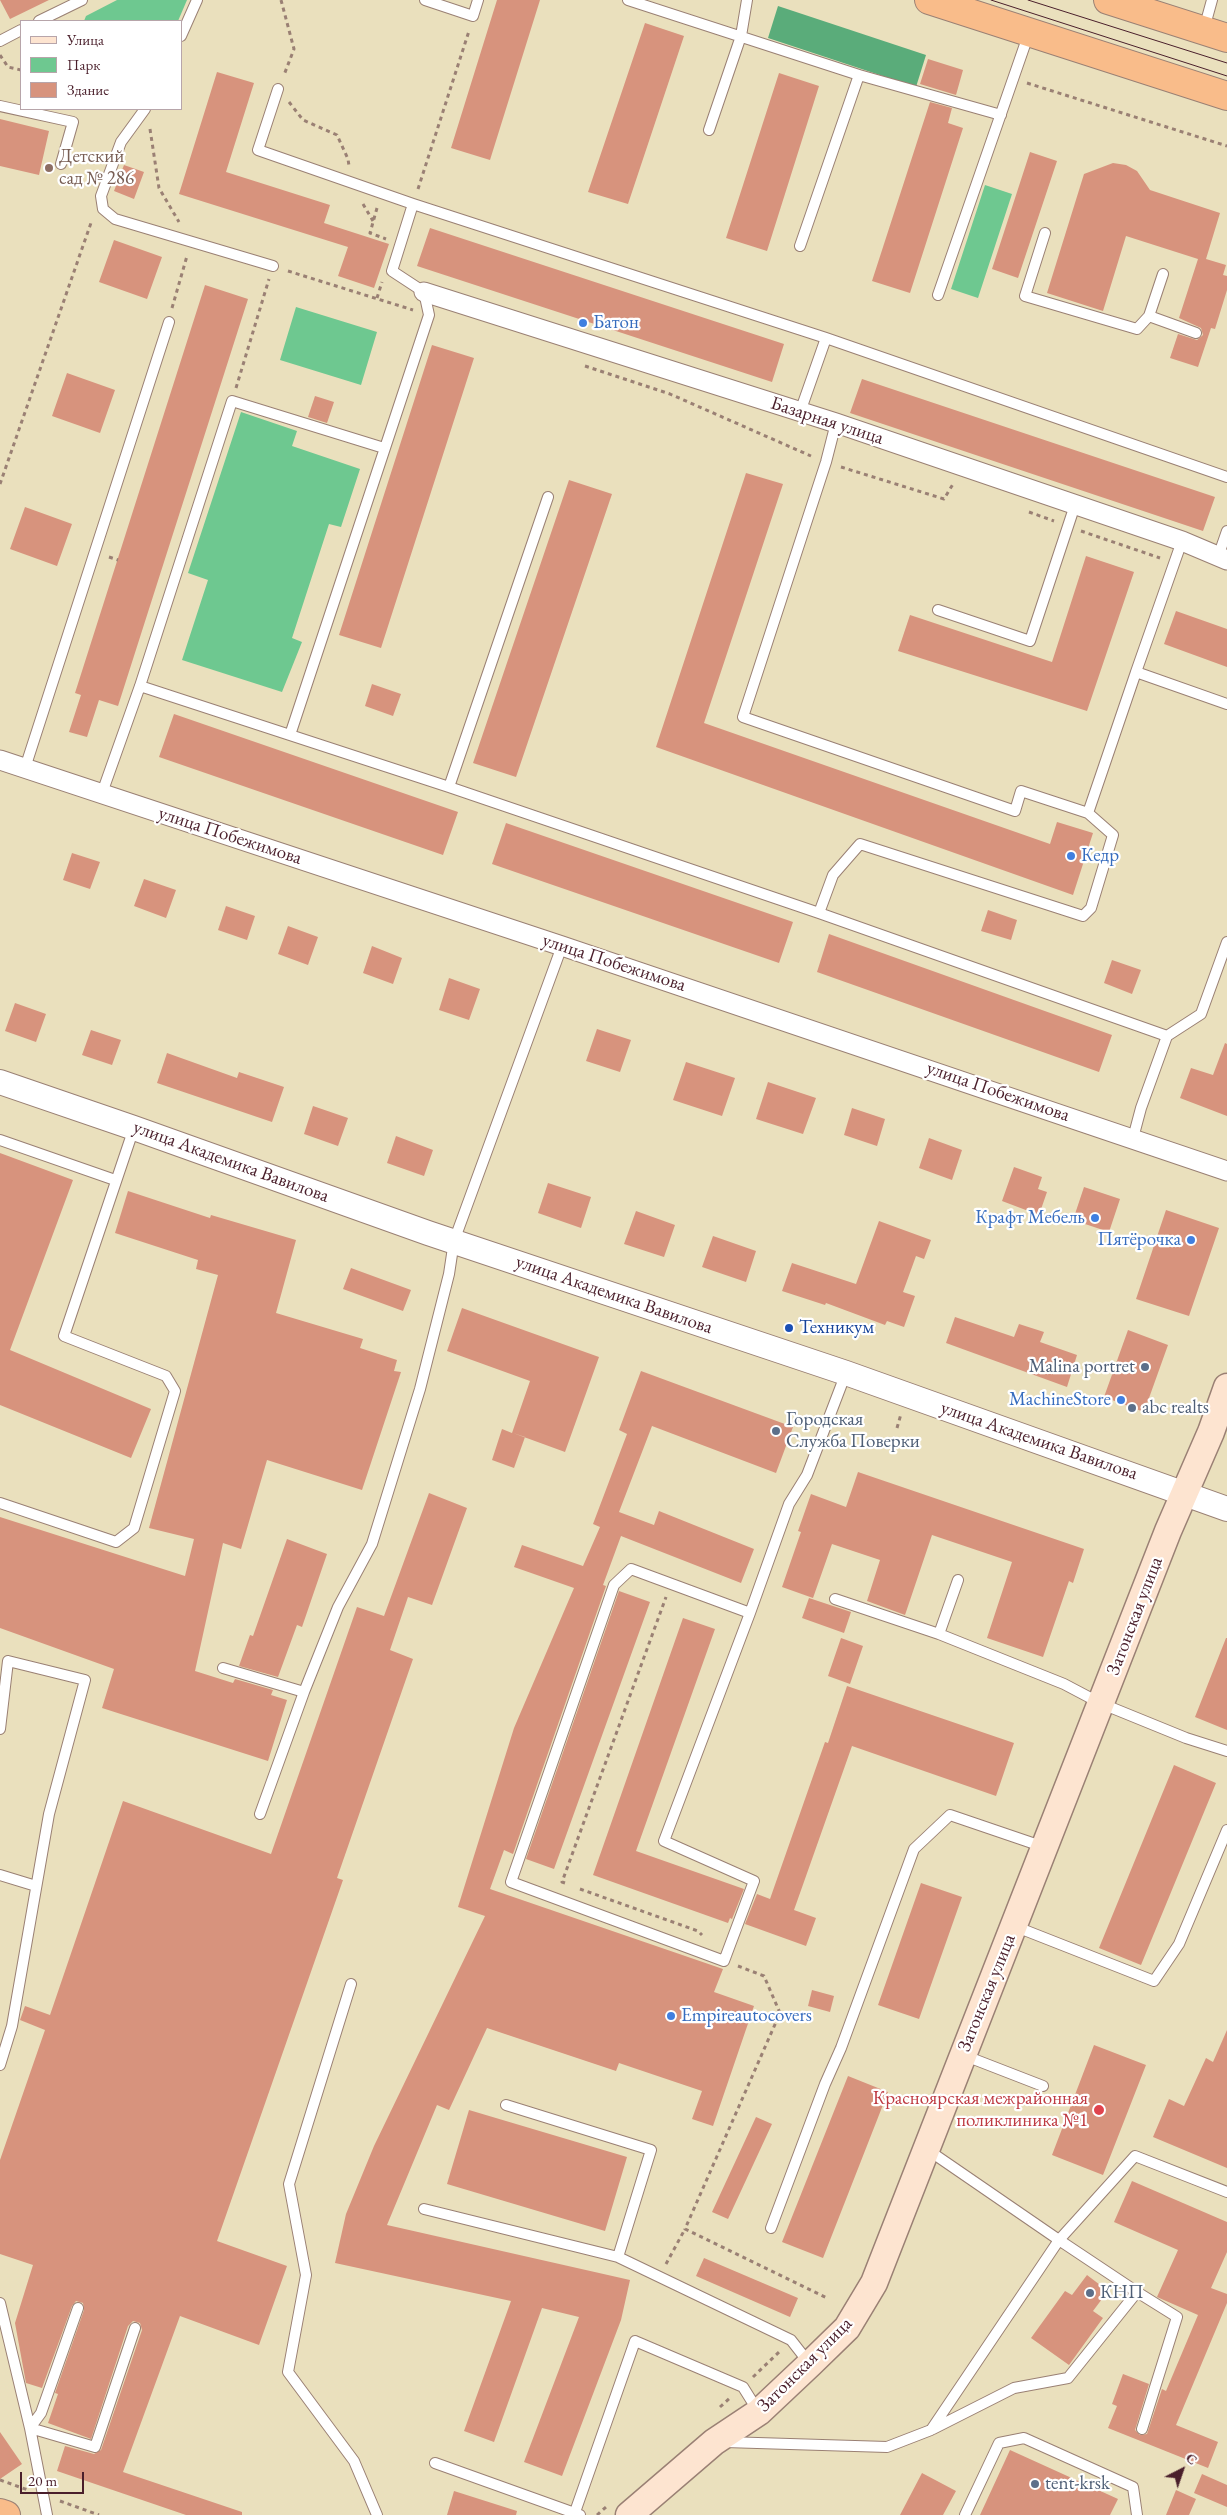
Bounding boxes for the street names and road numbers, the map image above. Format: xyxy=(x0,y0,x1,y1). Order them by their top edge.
street label: Базарная улица xyxy=(768,392,886,450)
street label: улица Побежимова xyxy=(155,802,305,870)
street label: улица Побежимова xyxy=(539,929,689,997)
street label: улица Побежимова xyxy=(924,1057,1072,1127)
street label: улица Академика Вавилова xyxy=(130,1116,332,1208)
street label: улица Академика Вавилова xyxy=(513,1251,715,1339)
street label: улица Академика Вавилова xyxy=(938,1397,1140,1485)
street label: Затонская улица xyxy=(1102,1554,1168,1678)
street label: Затонская улица xyxy=(953,1931,1021,2055)
street label: Затонская улица xyxy=(753,2313,857,2417)

